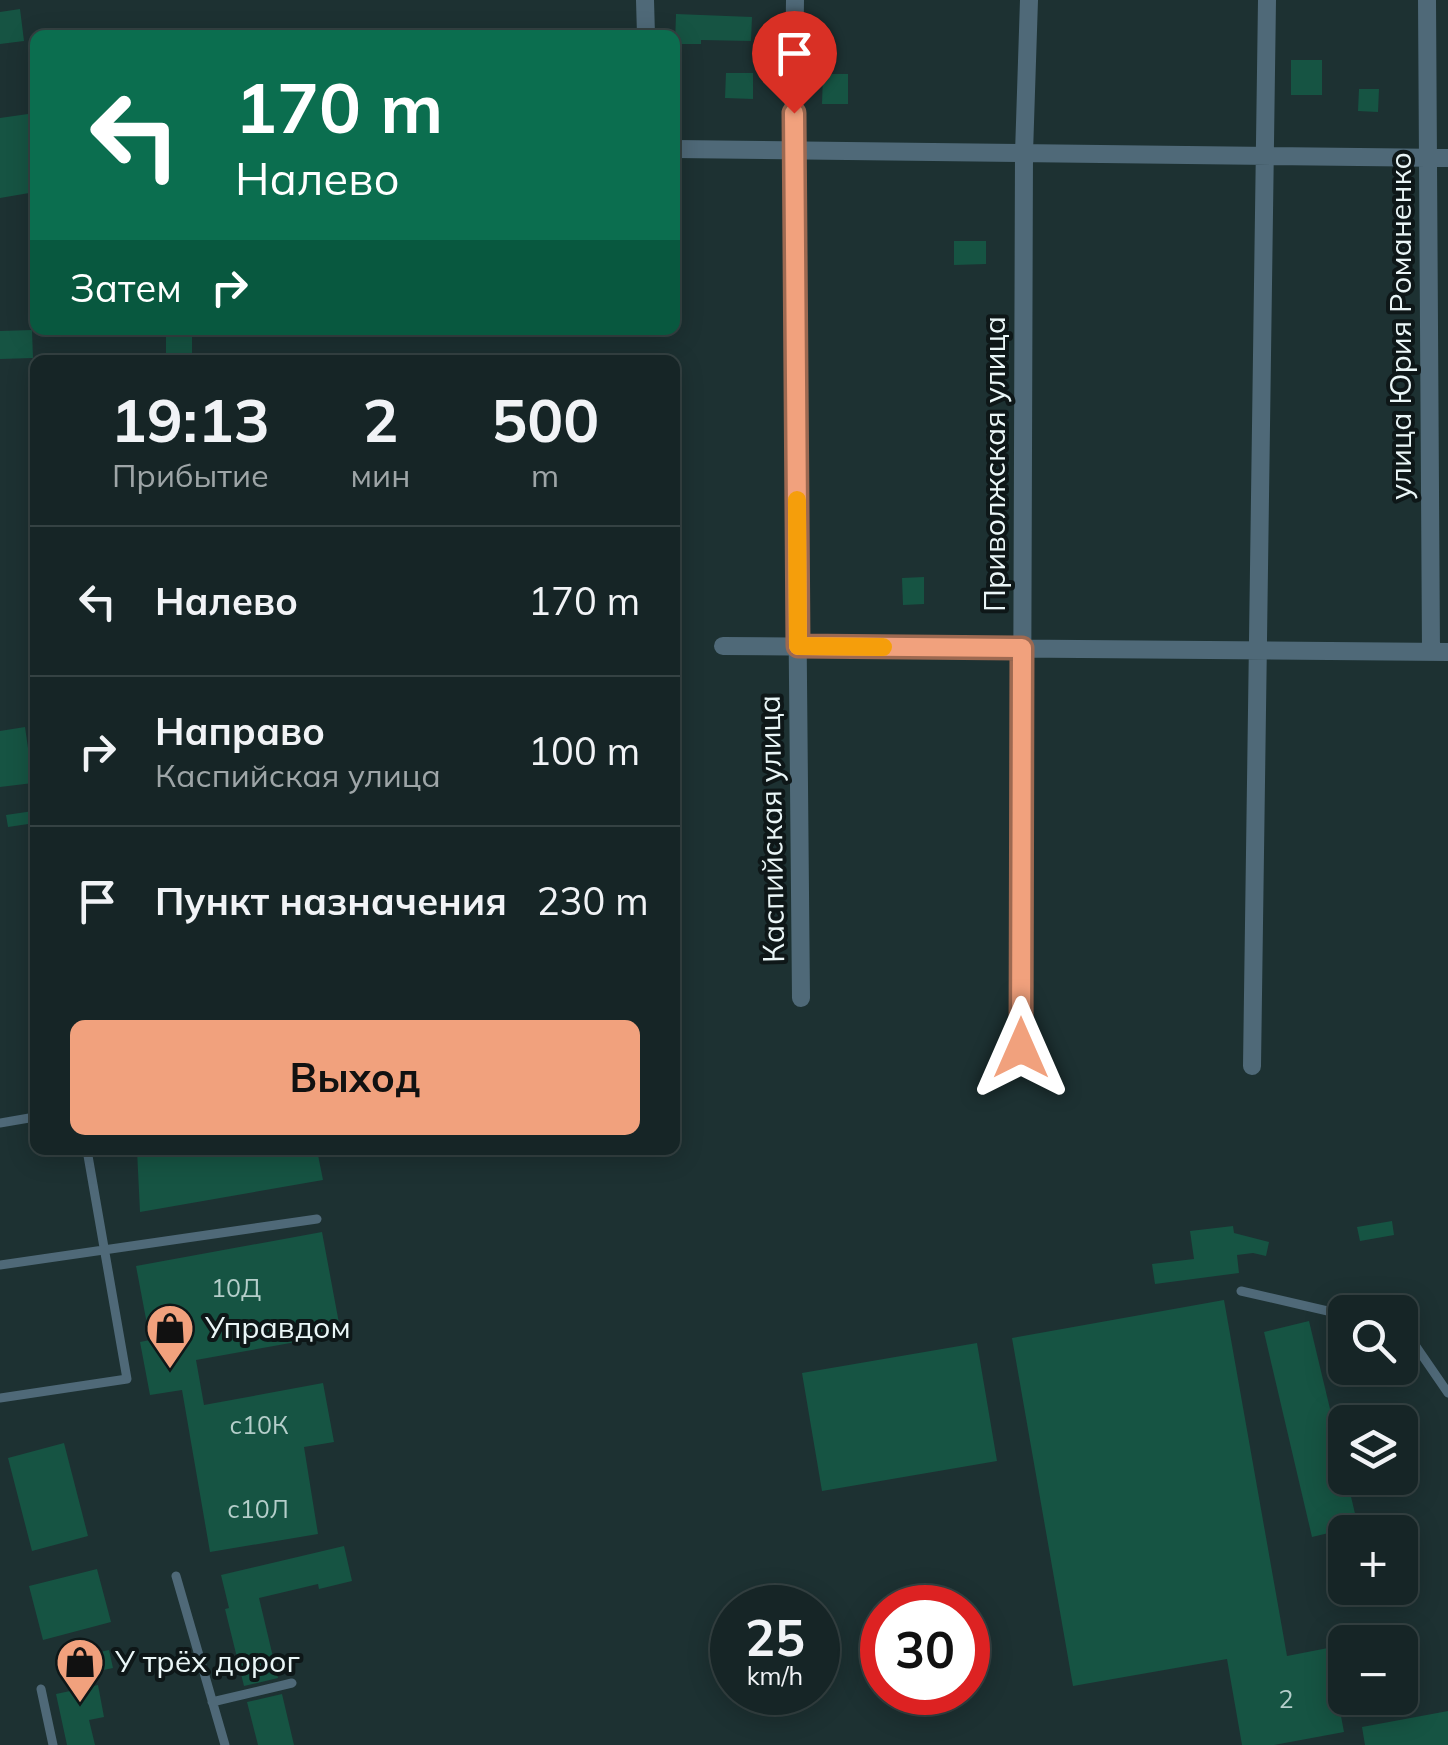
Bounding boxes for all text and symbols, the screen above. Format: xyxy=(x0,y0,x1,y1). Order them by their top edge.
pin xyxy=(752,11,837,114)
icon: arrive xyxy=(767,26,822,81)
text: 170 m xyxy=(235,63,443,151)
icon: left xyxy=(70,70,200,200)
text: Налево xyxy=(235,150,400,206)
street label: улица Юрия Романенко xyxy=(1381,152,1419,500)
icon: right xyxy=(202,260,257,315)
text: Затем xyxy=(70,264,182,312)
street label: Приволжская улица xyxy=(975,316,1013,612)
text: 19:13 xyxy=(111,382,270,457)
text: 2 xyxy=(362,382,398,457)
text: 500 xyxy=(491,382,599,457)
text: Прибытие xyxy=(112,455,269,495)
text: мин xyxy=(351,455,410,495)
text: m xyxy=(531,455,559,495)
icon: left xyxy=(70,574,125,629)
text: Налево xyxy=(155,577,298,625)
text: 170 m xyxy=(528,577,640,625)
street label: Каспийская улица xyxy=(750,695,792,963)
text: Направо xyxy=(155,707,325,755)
icon: right xyxy=(70,724,125,779)
text: 100 m xyxy=(528,727,640,775)
text: Каспийская улица xyxy=(155,755,441,795)
icon: arrive xyxy=(70,874,125,929)
text: Пункт назначения xyxy=(155,877,507,925)
text: 230 m xyxy=(537,877,649,925)
position arrow xyxy=(969,996,1073,1100)
button: Выход xyxy=(70,1020,640,1135)
house number: 10Д xyxy=(211,1272,261,1303)
map controls xyxy=(1328,1295,1418,1715)
button: search xyxy=(1328,1295,1418,1385)
shop icon: Управдом xyxy=(144,1302,196,1370)
place label: Управдом xyxy=(204,1308,351,1346)
button: layers xyxy=(1328,1405,1418,1495)
house number: с10К xyxy=(229,1409,289,1440)
house number: с10Л xyxy=(227,1493,289,1524)
button: + xyxy=(1328,1515,1418,1605)
speed limit sign: 30 xyxy=(860,1585,990,1715)
text: 25 xyxy=(745,1606,805,1669)
button: − xyxy=(1328,1625,1418,1715)
shop icon: У трёх дорог xyxy=(54,1636,106,1704)
place label: У трёх дорог xyxy=(114,1642,300,1680)
text: km/h xyxy=(747,1660,803,1691)
house number: 2 xyxy=(1278,1683,1294,1714)

